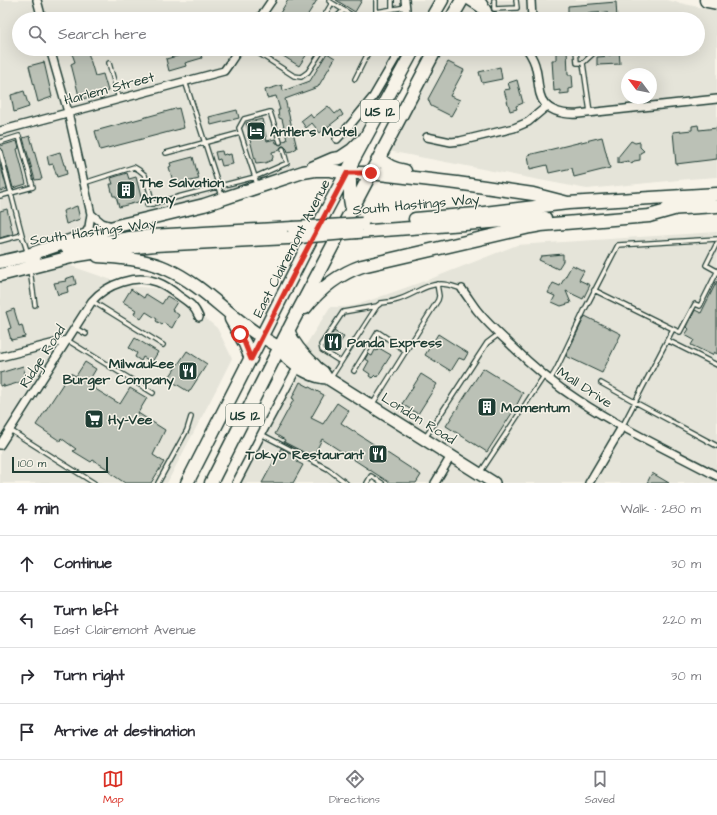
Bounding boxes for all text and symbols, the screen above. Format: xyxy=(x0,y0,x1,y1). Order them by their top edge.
search box xyxy=(12,12,705,56)
icon: search xyxy=(26,23,48,45)
text: Search here xyxy=(58,24,147,45)
street label: Harlem Street xyxy=(62,67,157,111)
north arrow xyxy=(621,68,657,104)
road number: US 12 xyxy=(361,100,399,122)
hotel icon: Antlers Motel xyxy=(245,120,267,142)
place label: Antlers Motel xyxy=(270,122,357,142)
route end xyxy=(362,164,380,182)
place label: The Salvation Army xyxy=(139,173,224,209)
street label: East Clairemont Avenue xyxy=(248,175,336,321)
building icon: The Salvation Army xyxy=(115,179,137,201)
street label: South Hastings Way xyxy=(352,189,481,221)
street label: South Hastings Way xyxy=(29,213,158,251)
street label: Ridge Road xyxy=(15,321,71,392)
route start xyxy=(231,325,249,343)
restaurant icon: Panda Express xyxy=(322,331,344,353)
place label: Panda Express xyxy=(347,333,442,353)
place label: Milwaukee Burger Company xyxy=(63,354,174,391)
restaurant icon: Milwaukee Burger Company xyxy=(177,360,199,382)
street label: Mall Drive xyxy=(553,362,616,413)
street label: London Road xyxy=(377,388,460,450)
building icon: Momentum xyxy=(476,396,498,418)
place label: Momentum xyxy=(501,398,571,418)
road number: US 12 xyxy=(226,404,264,426)
supermarket icon: Hy-Vee xyxy=(83,408,105,430)
place label: Hy-Vee xyxy=(108,410,153,430)
restaurant icon: Tokyo Restaurant xyxy=(367,443,389,465)
place label: Tokyo Restaurant xyxy=(245,445,364,465)
scale bar xyxy=(12,455,108,474)
text: 100 m xyxy=(18,456,46,471)
text: 4 min xyxy=(16,497,59,521)
text: Walk · 280 m xyxy=(620,500,701,518)
icon: ahead xyxy=(16,553,38,575)
text: Continue xyxy=(54,553,112,574)
text: 30 m xyxy=(671,555,701,573)
text: Turn left xyxy=(54,600,118,621)
icon: left xyxy=(16,609,38,631)
text: 220 m xyxy=(663,611,701,629)
text: East Clairemont Avenue xyxy=(54,621,196,639)
icon: right xyxy=(16,665,38,687)
text: Turn right xyxy=(54,665,125,686)
text: 30 m xyxy=(671,667,701,685)
icon: arrive xyxy=(16,721,38,743)
text: Arrive at destination xyxy=(54,721,195,742)
tab: Map xyxy=(102,768,124,807)
tab: Directions xyxy=(329,768,380,807)
tab: Saved xyxy=(585,768,615,807)

